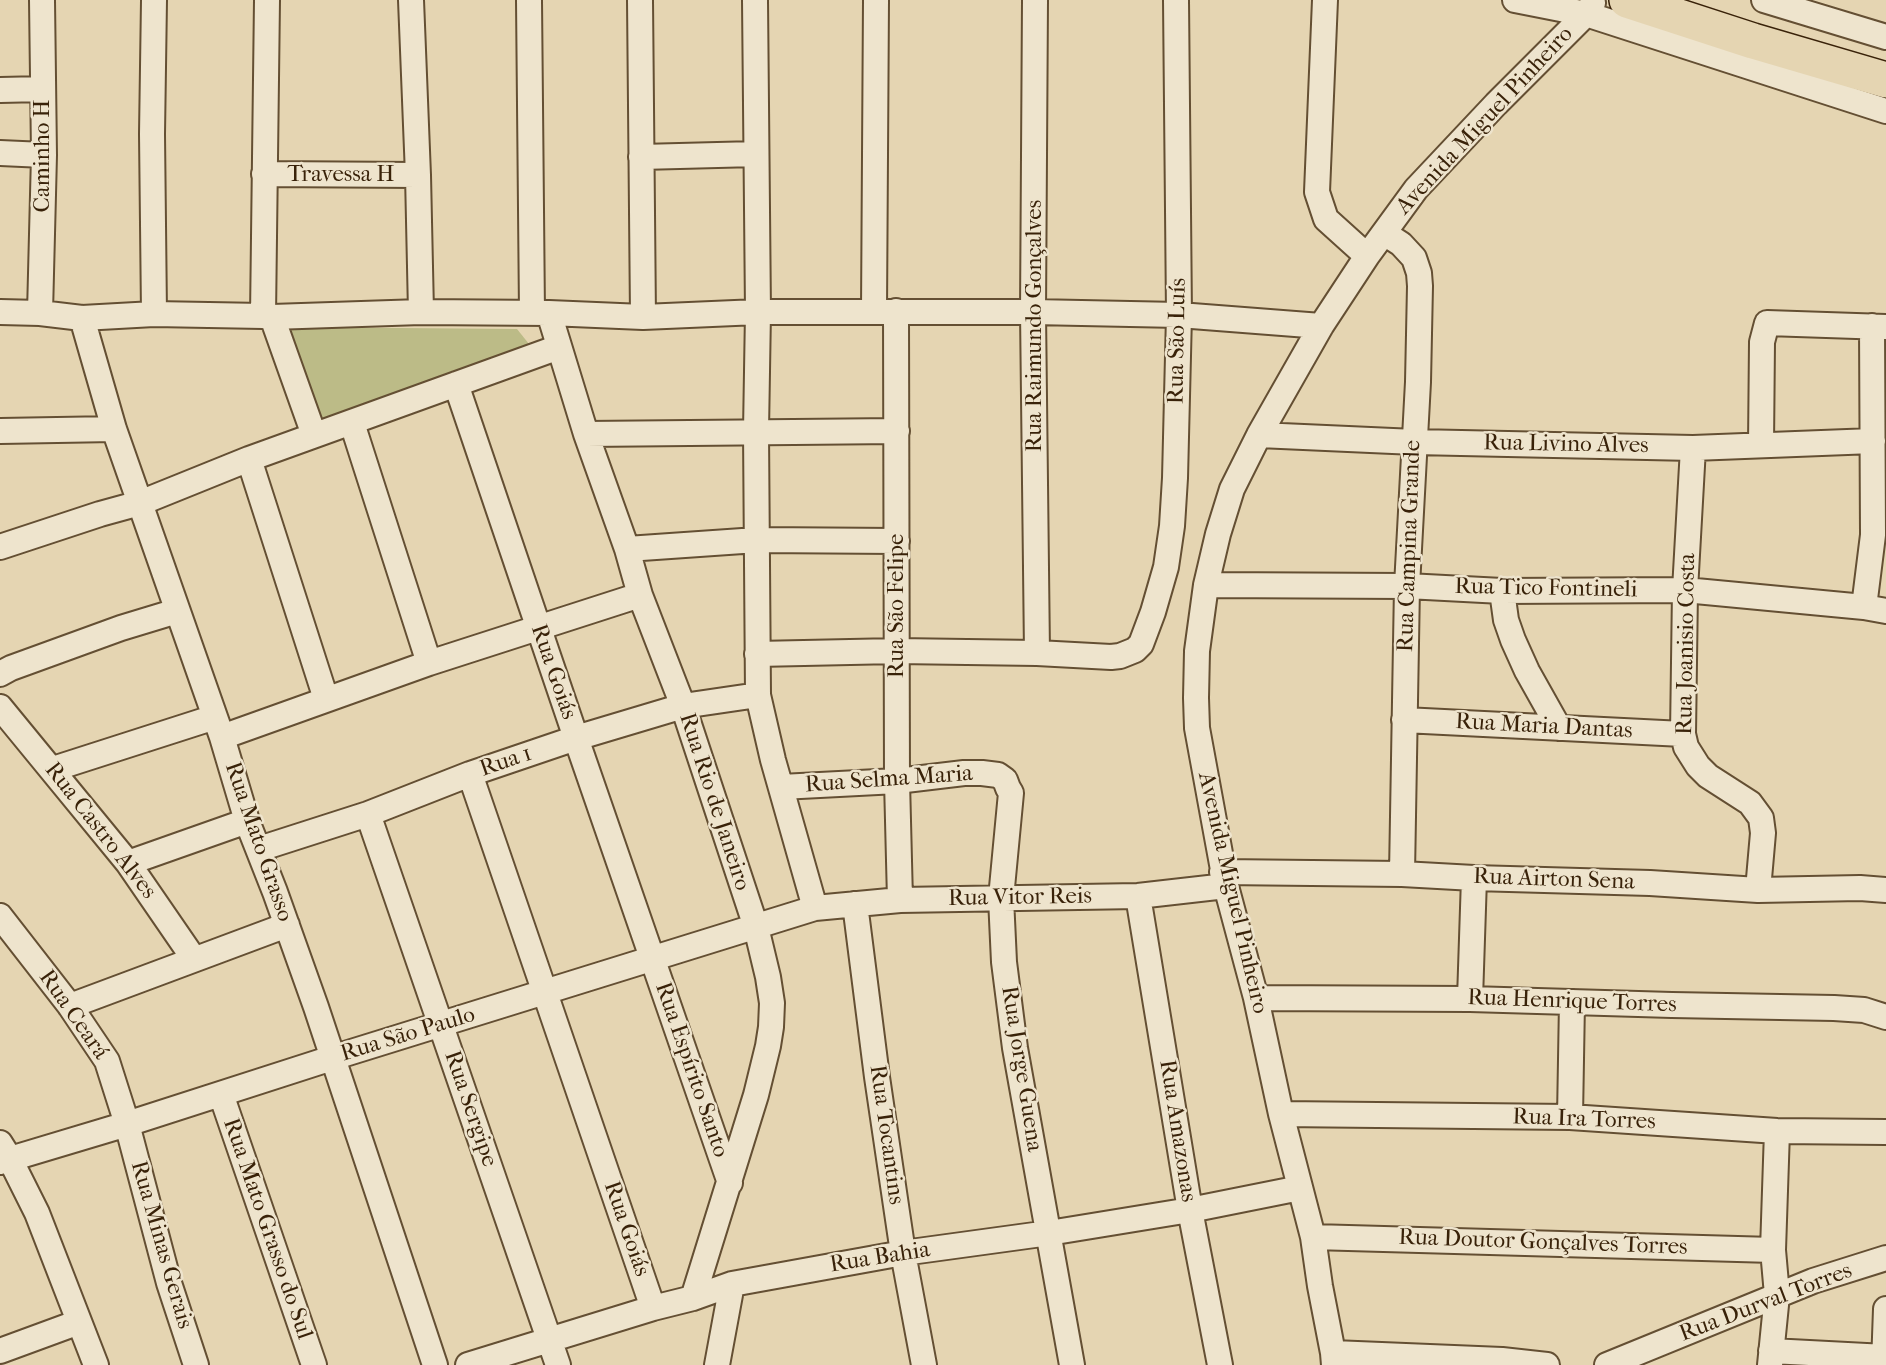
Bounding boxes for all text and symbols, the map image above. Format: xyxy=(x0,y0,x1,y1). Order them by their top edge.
street label: Avenida Miguel Pinheiro xyxy=(1391,21,1579,221)
street label: Caminho H xyxy=(29,100,57,212)
street label: Travessa H xyxy=(287,161,395,189)
street label: Rua Raimundo Gonçalves xyxy=(1021,200,1049,452)
street label: Rua São Luís xyxy=(1163,278,1193,404)
street label: Rua Livino Alves xyxy=(1483,430,1649,460)
street label: Rua Campina Grande xyxy=(1393,440,1427,652)
street label: Rua São Felipe xyxy=(883,534,911,678)
street label: Rua Joanisio Costa xyxy=(1672,553,1702,735)
street label: Rua Tico Fontineli xyxy=(1454,574,1638,604)
street label: Rua Goiás xyxy=(524,621,582,723)
street label: Rua Maria Dantas xyxy=(1455,709,1633,745)
street label: Rua Rio de Janeiro xyxy=(672,710,756,894)
street label: Rua 1 xyxy=(476,740,536,784)
street label: Rua Castro Alves xyxy=(38,757,162,905)
street label: Rua Mato Grasso xyxy=(218,759,298,925)
street label: Rua Selma Maria xyxy=(804,760,974,800)
street label: Avenida Miguel Pinheiro xyxy=(1191,769,1273,1017)
street label: Rua Airton Sena xyxy=(1473,863,1635,897)
street label: Rua Vitor Reis xyxy=(948,883,1092,913)
street label: Rua Ceará xyxy=(32,965,114,1065)
street label: Rua Espírito Santo xyxy=(648,979,734,1161)
street label: Rua Jorge Guena xyxy=(994,984,1048,1154)
street label: Rua Henrique Torres xyxy=(1467,985,1677,1019)
street label: Rua São Paulo xyxy=(337,1001,479,1069)
street label: Rua Sergipe xyxy=(437,1047,503,1171)
street label: Rua Amazonas xyxy=(1152,1058,1202,1204)
street label: Rua Tocantins xyxy=(863,1063,909,1207)
street label: Rua Ira Torres xyxy=(1512,1104,1656,1136)
street label: Rua Mato Grasso do Sul xyxy=(216,1115,318,1343)
street label: Rua Minas Gerais xyxy=(124,1158,198,1332)
street label: Rua Goiás xyxy=(597,1178,655,1280)
street label: Rua Doutor Gonçalves Torres xyxy=(1398,1224,1688,1262)
street label: Rua Bahia xyxy=(828,1236,932,1280)
street label: Rua Durval Torres xyxy=(1676,1257,1856,1349)

